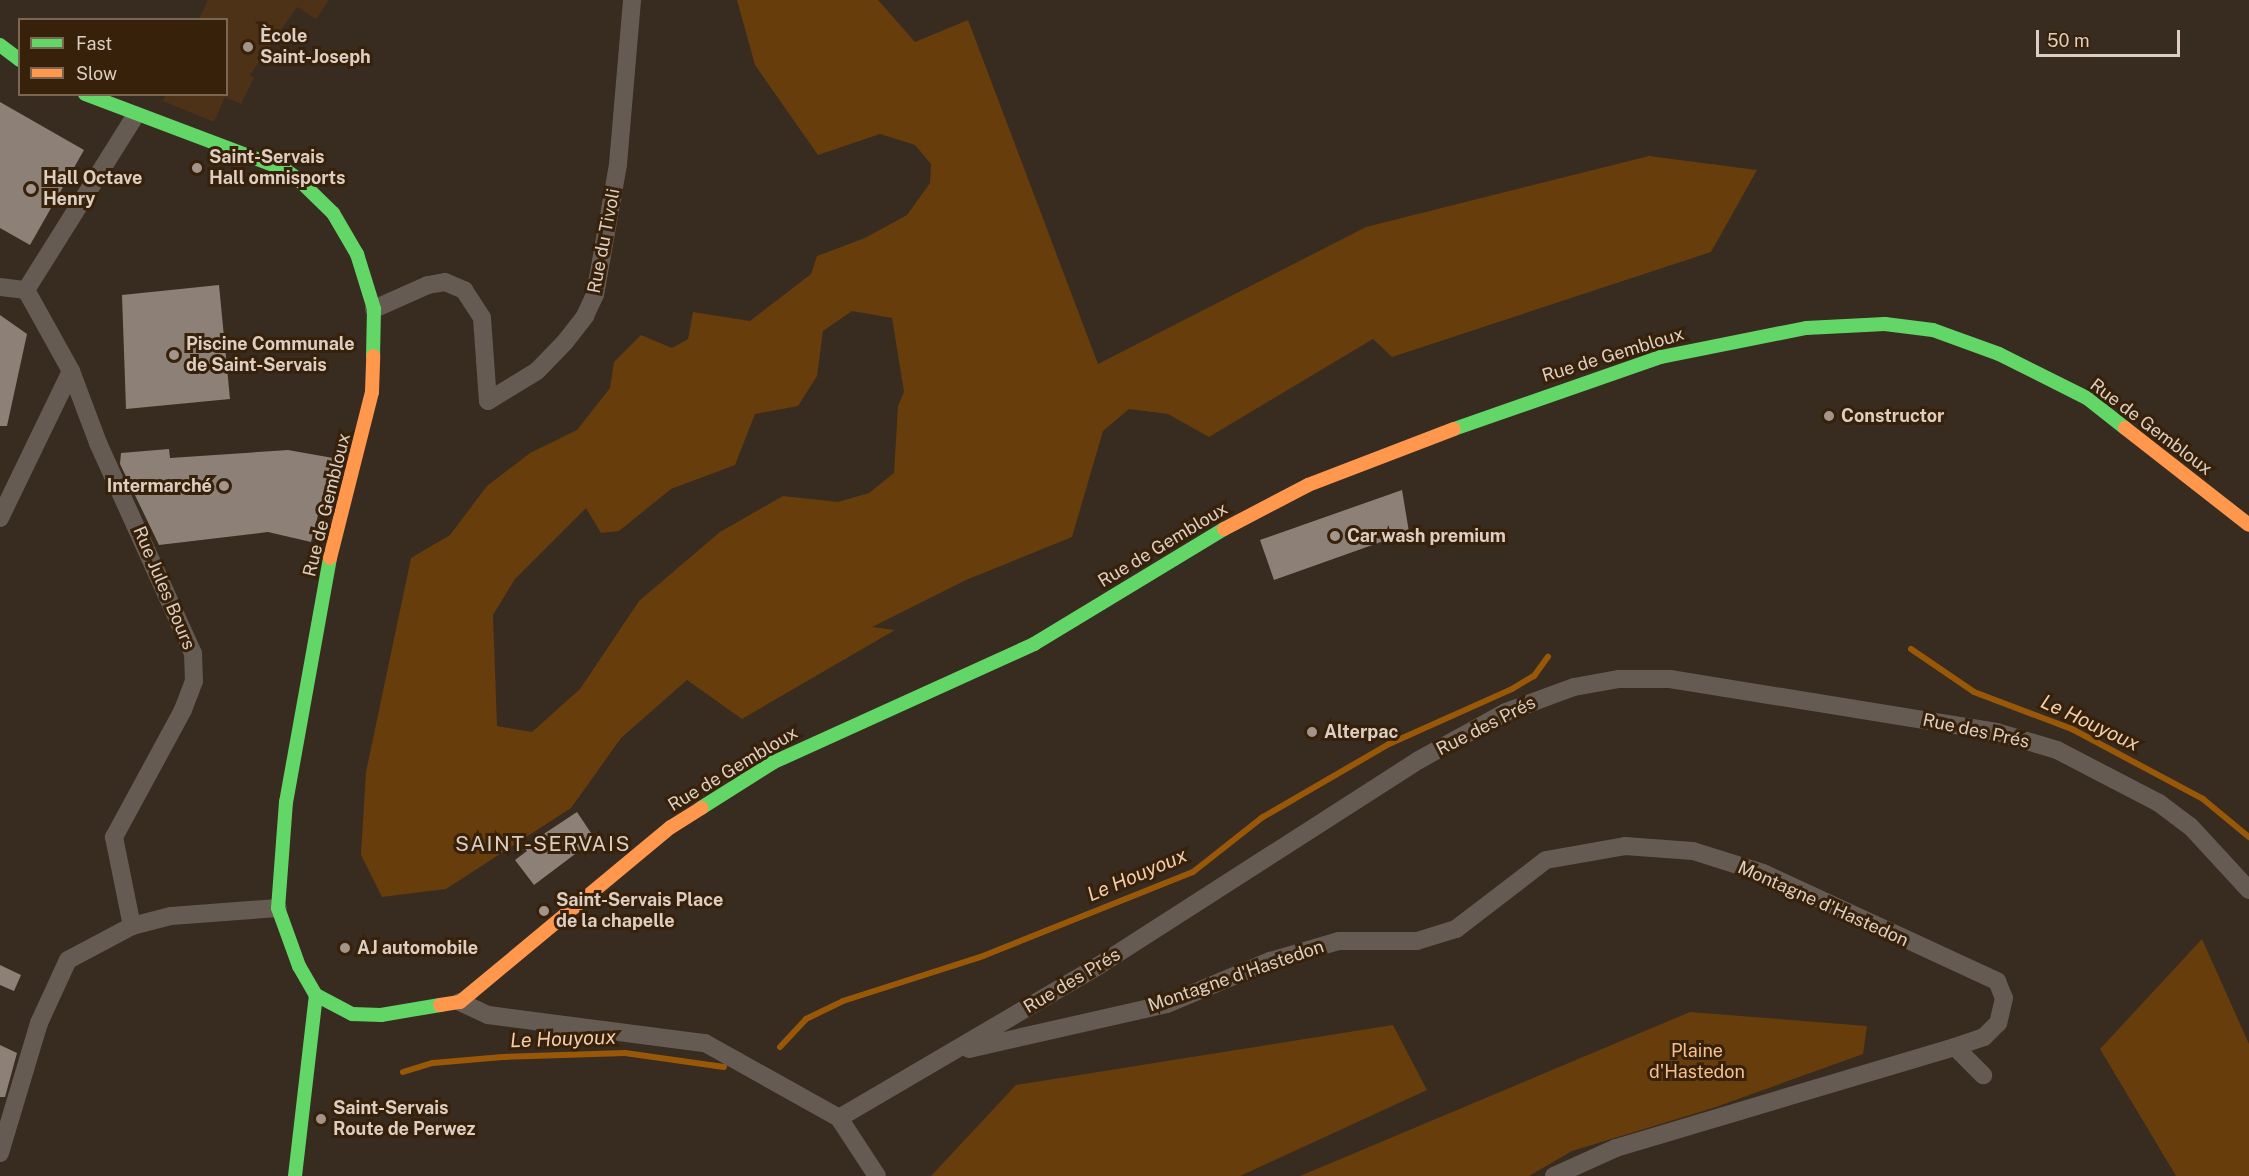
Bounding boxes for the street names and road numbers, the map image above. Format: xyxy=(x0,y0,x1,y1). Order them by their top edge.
street label: Rue du Tivoli xyxy=(583,187,625,295)
street label: Rue de Gembloux xyxy=(1539,323,1687,387)
street label: Rue de Gembloux xyxy=(2085,374,2217,480)
street label: Rue de Gembloux xyxy=(299,431,355,579)
street label: Rue de Gembloux xyxy=(1094,498,1232,592)
street label: Rue Jules Bours xyxy=(128,523,200,653)
street label: Rue des Prés xyxy=(1433,692,1539,760)
street label: Rue des Prés xyxy=(1920,709,2032,753)
street label: Rue de Gembloux xyxy=(664,722,802,816)
street label: Montagne d'Hastedon xyxy=(1734,857,1912,951)
street label: Montagne d'Hastedon xyxy=(1145,936,1327,1016)
street label: Rue des Prés xyxy=(1020,944,1124,1018)

